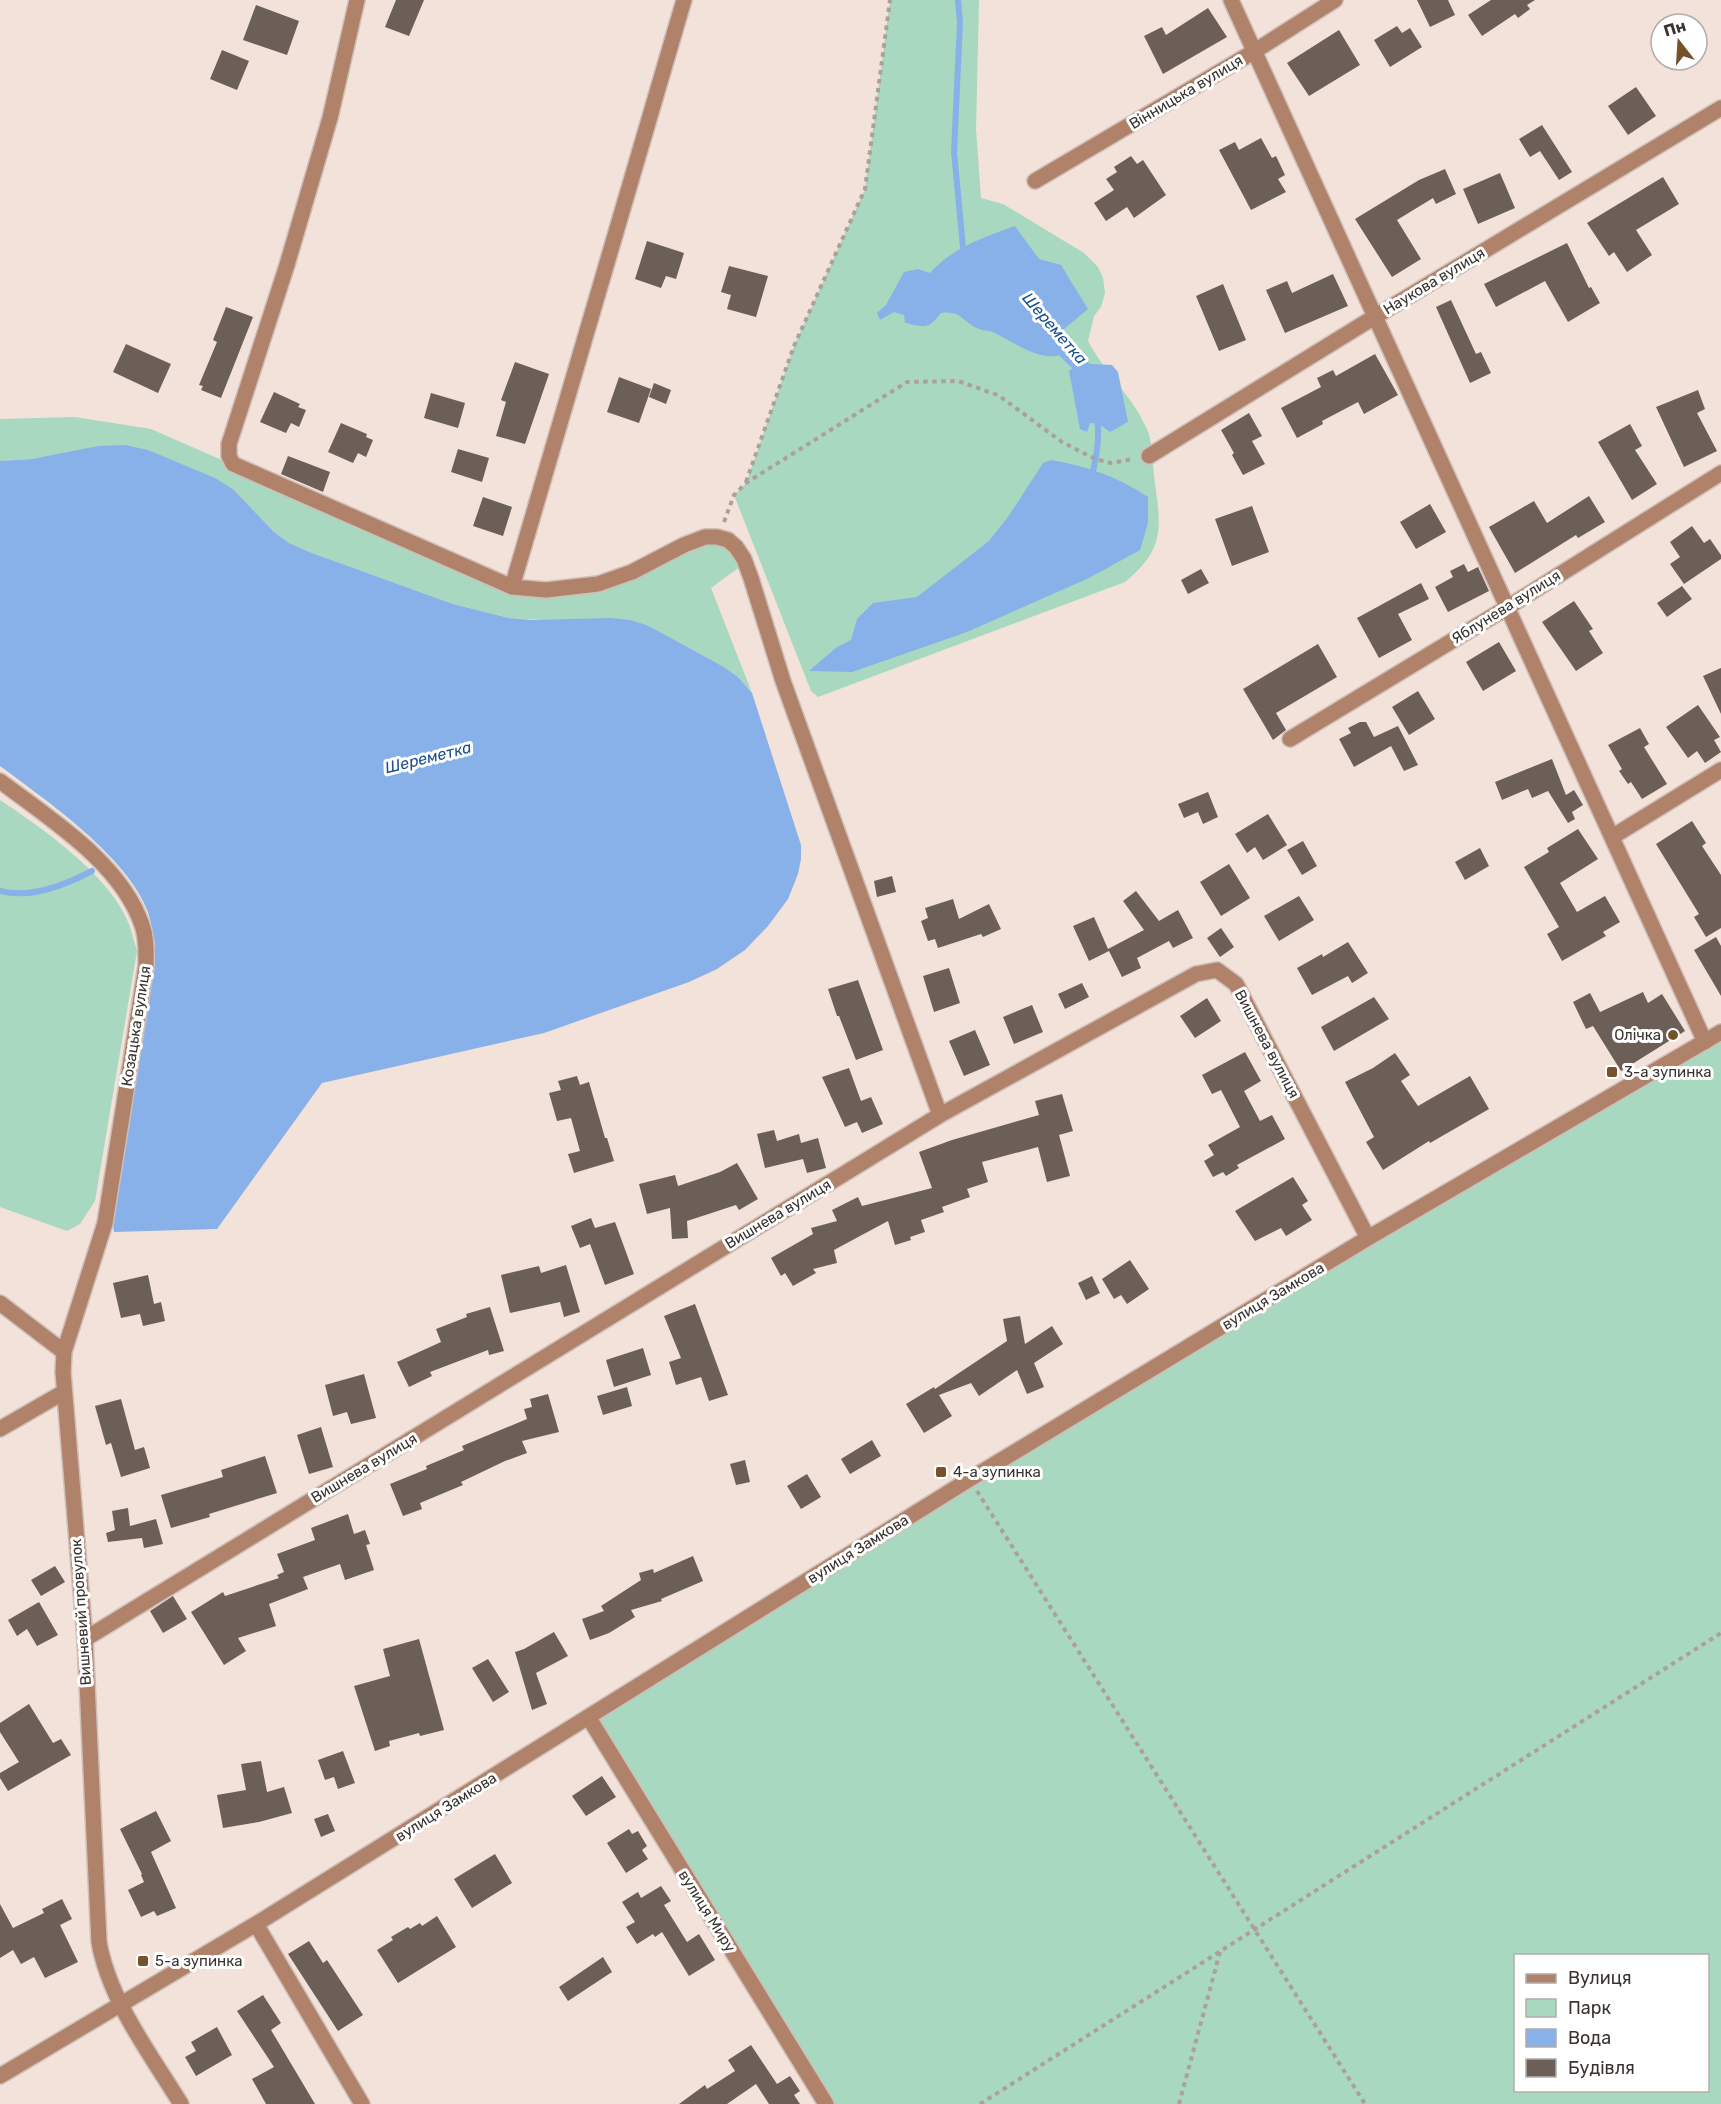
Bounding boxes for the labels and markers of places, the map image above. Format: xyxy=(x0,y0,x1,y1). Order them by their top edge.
place label: Олічка xyxy=(1614,1026,1661,1044)
marker: Олічка xyxy=(1666,1028,1680,1042)
place label: 3-а зупинка xyxy=(1624,1063,1712,1081)
marker: 3-а зупинка xyxy=(1605,1065,1619,1079)
place label: 4-а зупинка xyxy=(953,1463,1041,1481)
marker: 4-а зупинка xyxy=(934,1465,948,1479)
place label: 5-а зупинка xyxy=(155,1952,243,1970)
marker: 5-а зупинка xyxy=(136,1954,150,1968)

